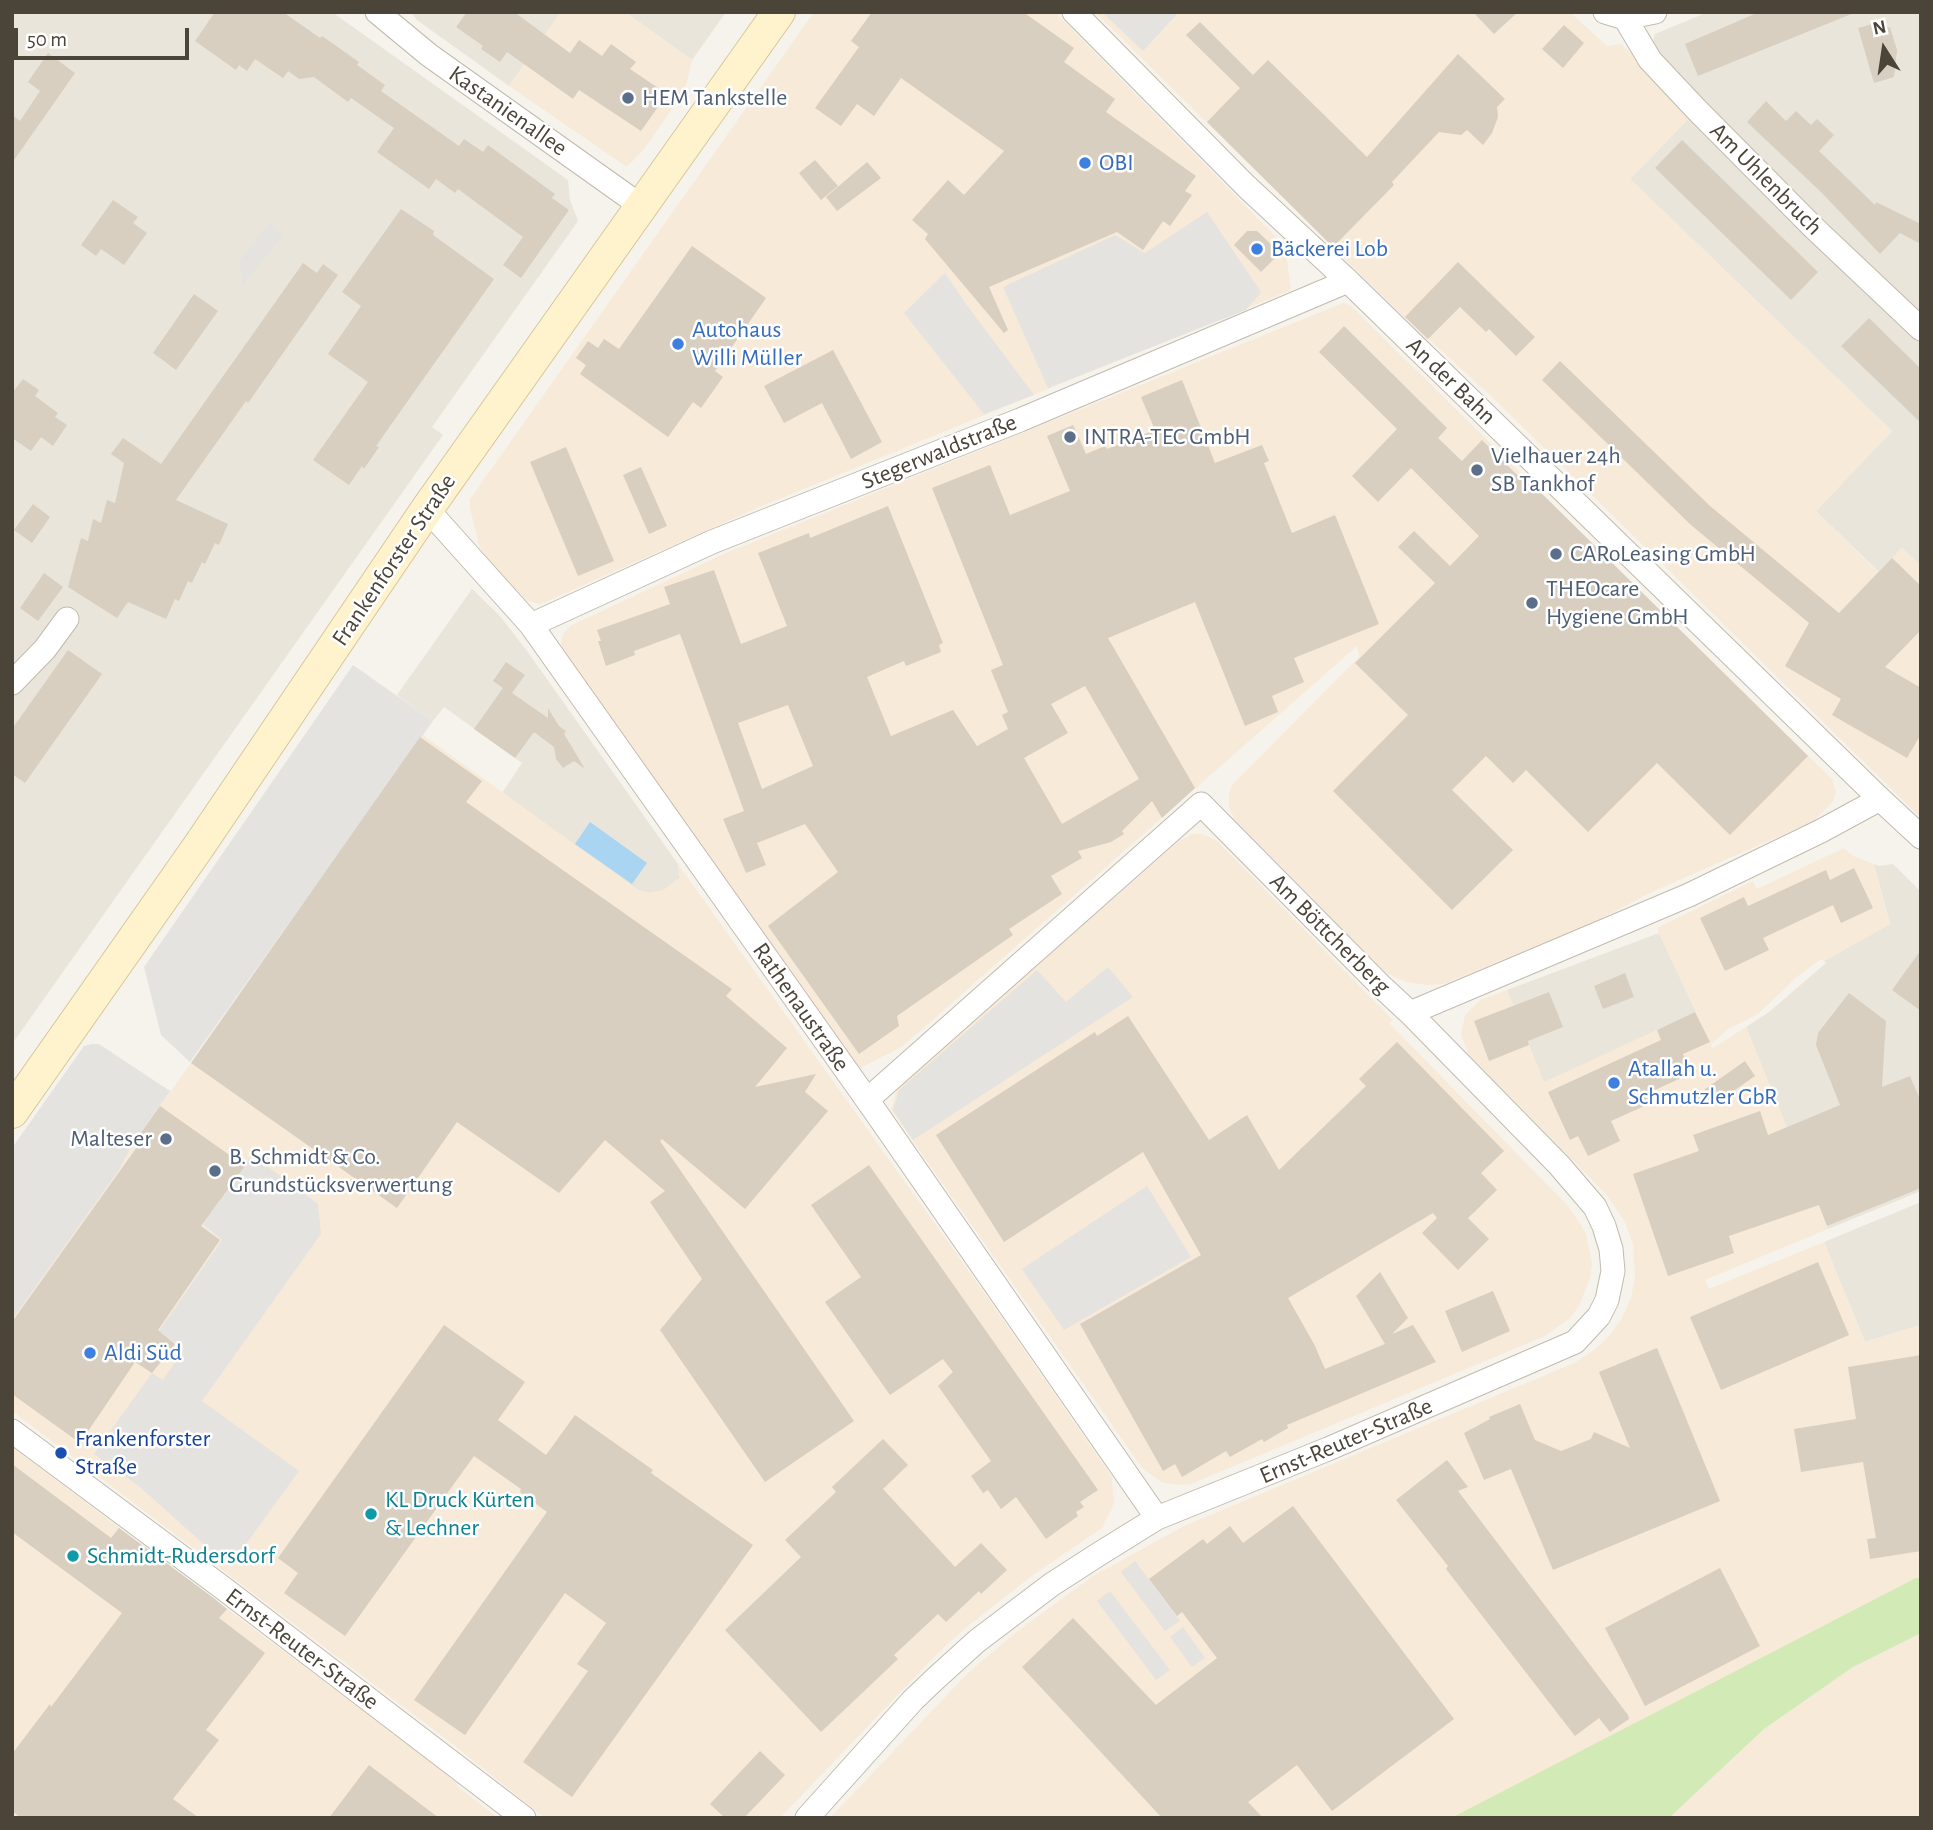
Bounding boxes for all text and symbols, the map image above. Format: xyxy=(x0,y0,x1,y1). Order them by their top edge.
scale bar xyxy=(18,14,192,58)
north arrow xyxy=(1849,14,1919,84)
text: N xyxy=(1871,17,1888,39)
text: 50 m xyxy=(27,29,67,50)
street label: Kastanienallee xyxy=(443,60,573,162)
place label: HEM Tankstelle xyxy=(642,84,787,112)
marker: HEM Tankstelle xyxy=(620,90,636,106)
street label: Am Uhlenbruch xyxy=(1704,117,1828,241)
place label: OBI xyxy=(1099,149,1134,177)
marker: OBI xyxy=(1077,155,1093,171)
place label: Bäckerei Lob xyxy=(1271,235,1388,263)
marker: Bäckerei Lob xyxy=(1249,241,1265,257)
place label: Autohaus Willi Müller xyxy=(692,316,802,372)
street label: An der Bahn xyxy=(1400,331,1502,431)
marker: Autohaus Willi Müller xyxy=(670,336,686,352)
street label: Stegerwaldstraße xyxy=(857,408,1021,496)
place label: INTRA-TEC GmbH xyxy=(1084,423,1251,451)
marker: INTRA-TEC GmbH xyxy=(1062,429,1078,445)
place label: Vielhauer 24h SB Tankhof xyxy=(1491,442,1621,498)
marker: Vielhauer 24h SB Tankhof xyxy=(1469,462,1485,478)
street label: Frankenforster Straße xyxy=(326,469,462,651)
place label: CARoLeasing GmbH xyxy=(1570,540,1756,568)
marker: CARoLeasing GmbH xyxy=(1548,546,1564,562)
place label: THEOcare Hygiene GmbH xyxy=(1546,575,1689,631)
marker: THEOcare Hygiene GmbH xyxy=(1524,595,1540,611)
street label: Am Böttcherberg xyxy=(1263,867,1397,1001)
street label: Rathenaustraße xyxy=(746,937,856,1077)
place label: Atallah u. Schmutzler GbR xyxy=(1628,1055,1777,1111)
marker: Atallah u. Schmutzler GbR xyxy=(1606,1075,1622,1091)
place label: Malteser xyxy=(70,1125,152,1153)
marker: Malteser xyxy=(158,1131,174,1147)
place label: B. Schmidt & Co. Grundstücksverwertung xyxy=(229,1143,453,1199)
marker: B. Schmidt & Co. Grundstücksverwertung xyxy=(207,1163,223,1179)
place label: Aldi Süd xyxy=(104,1339,182,1367)
marker: Aldi Süd xyxy=(82,1345,98,1361)
street label: Ernst-Reuter-Straße xyxy=(1255,1392,1437,1490)
place label: Frankenforster Straße xyxy=(75,1425,210,1481)
marker: Frankenforster Straße xyxy=(53,1445,69,1461)
place label: KL Druck Kürten & Lechner xyxy=(385,1486,535,1542)
marker: KL Druck Kürten & Lechner xyxy=(363,1506,379,1522)
place label: Schmidt-Rudersdorf xyxy=(87,1542,275,1570)
marker: Schmidt-Rudersdorf xyxy=(65,1548,81,1564)
street label: Ernst-Reuter-Straße xyxy=(220,1582,384,1716)

